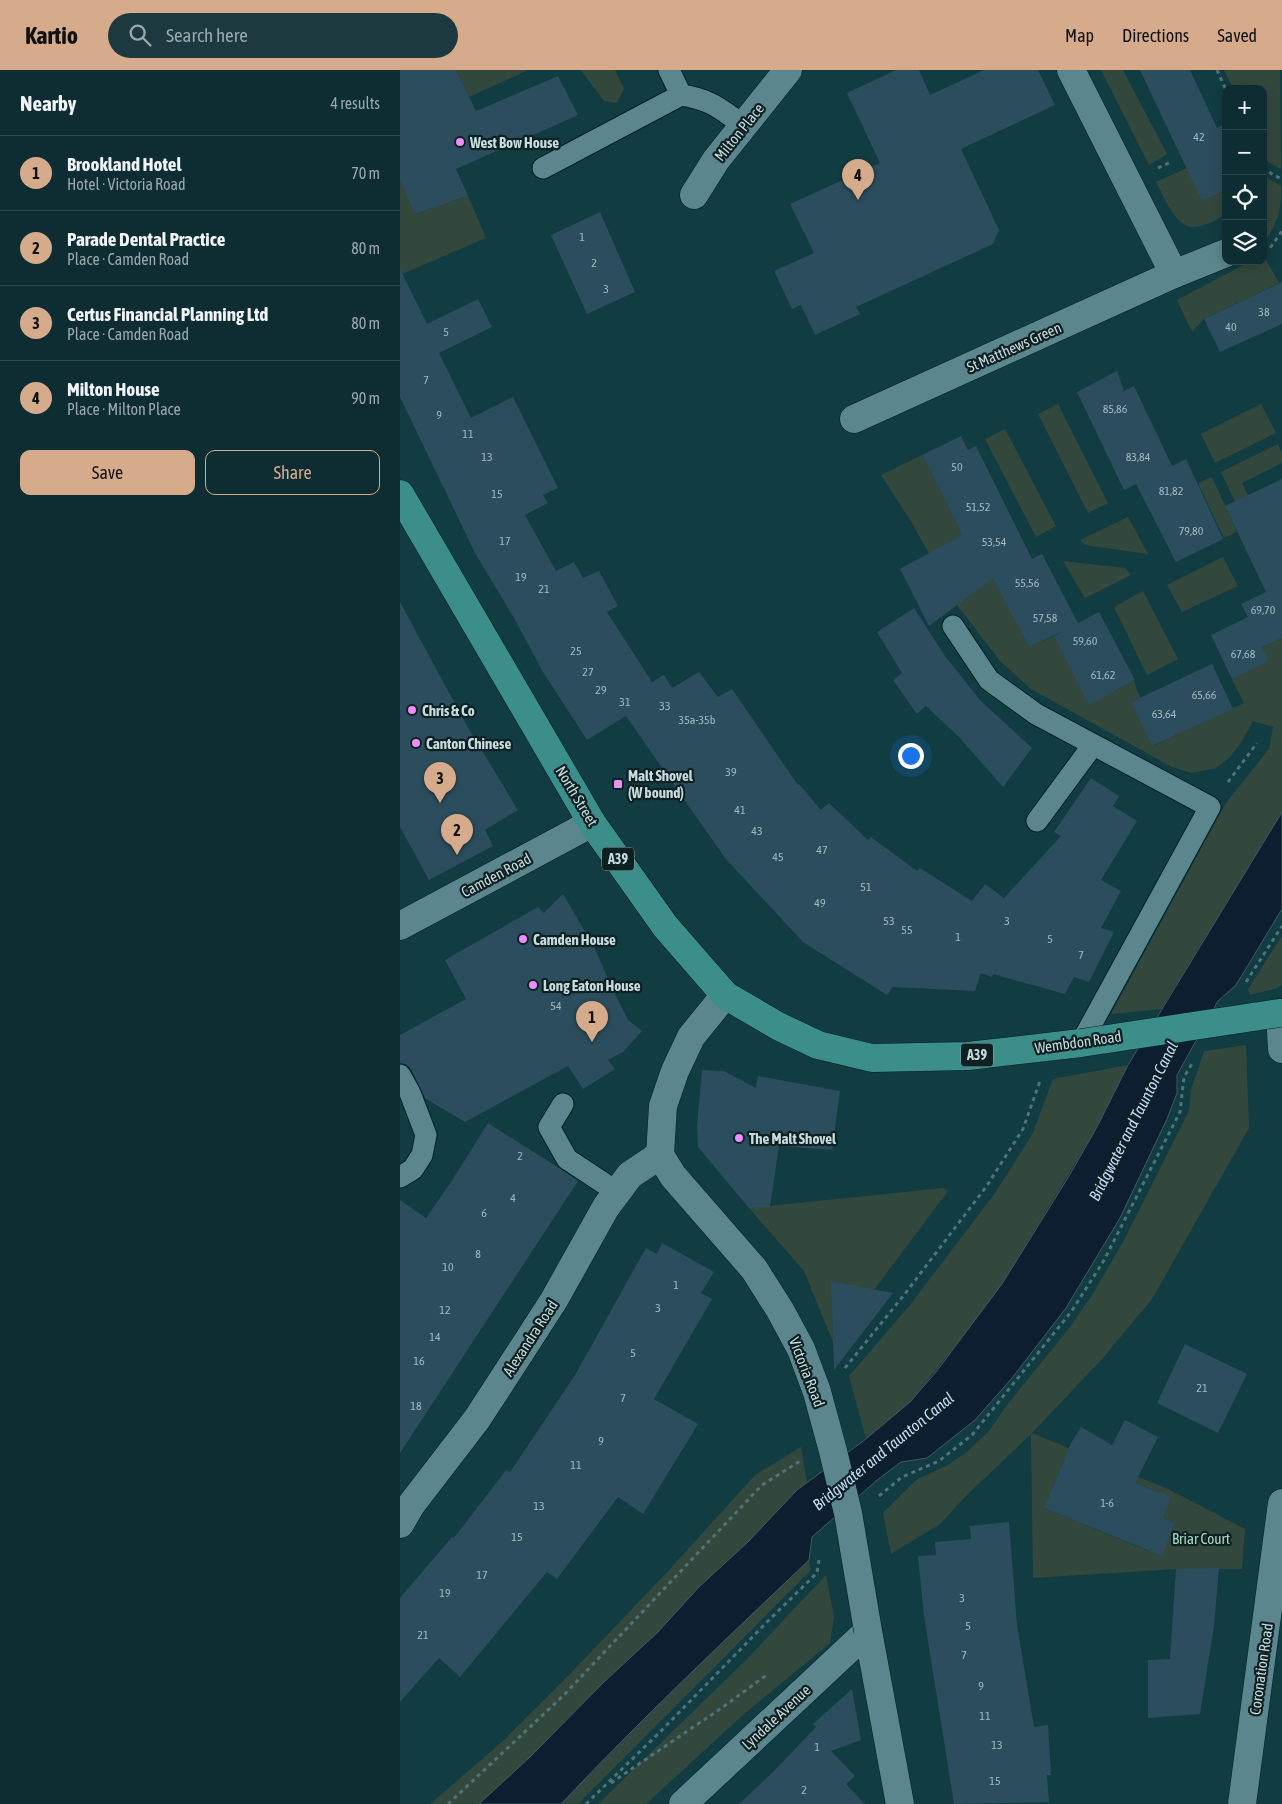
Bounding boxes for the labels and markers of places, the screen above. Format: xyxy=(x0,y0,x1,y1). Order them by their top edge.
place label: West Bow House xyxy=(469,134,559,151)
marker: West Bow House xyxy=(454,136,466,148)
pin: 4 xyxy=(842,159,874,200)
place label: Chris & Co xyxy=(422,702,475,719)
marker: Chris & Co xyxy=(406,704,418,716)
place label: Canton Chinese xyxy=(426,735,511,752)
marker: Canton Chinese xyxy=(410,737,422,749)
pin: 3 xyxy=(424,762,456,803)
place label: Malt Shovel (W bound) xyxy=(628,767,694,801)
marker: Malt Shovel (W bound) xyxy=(612,778,624,790)
pin: 2 xyxy=(441,814,473,855)
place label: Camden House xyxy=(533,931,616,948)
marker: Camden House xyxy=(517,933,529,945)
place label: Long Eaton House xyxy=(543,977,641,994)
marker: Long Eaton House xyxy=(527,979,539,991)
pin: 1 xyxy=(576,1001,608,1042)
place label: The Malt Shovel xyxy=(749,1130,837,1147)
marker: The Malt Shovel xyxy=(733,1132,745,1144)

